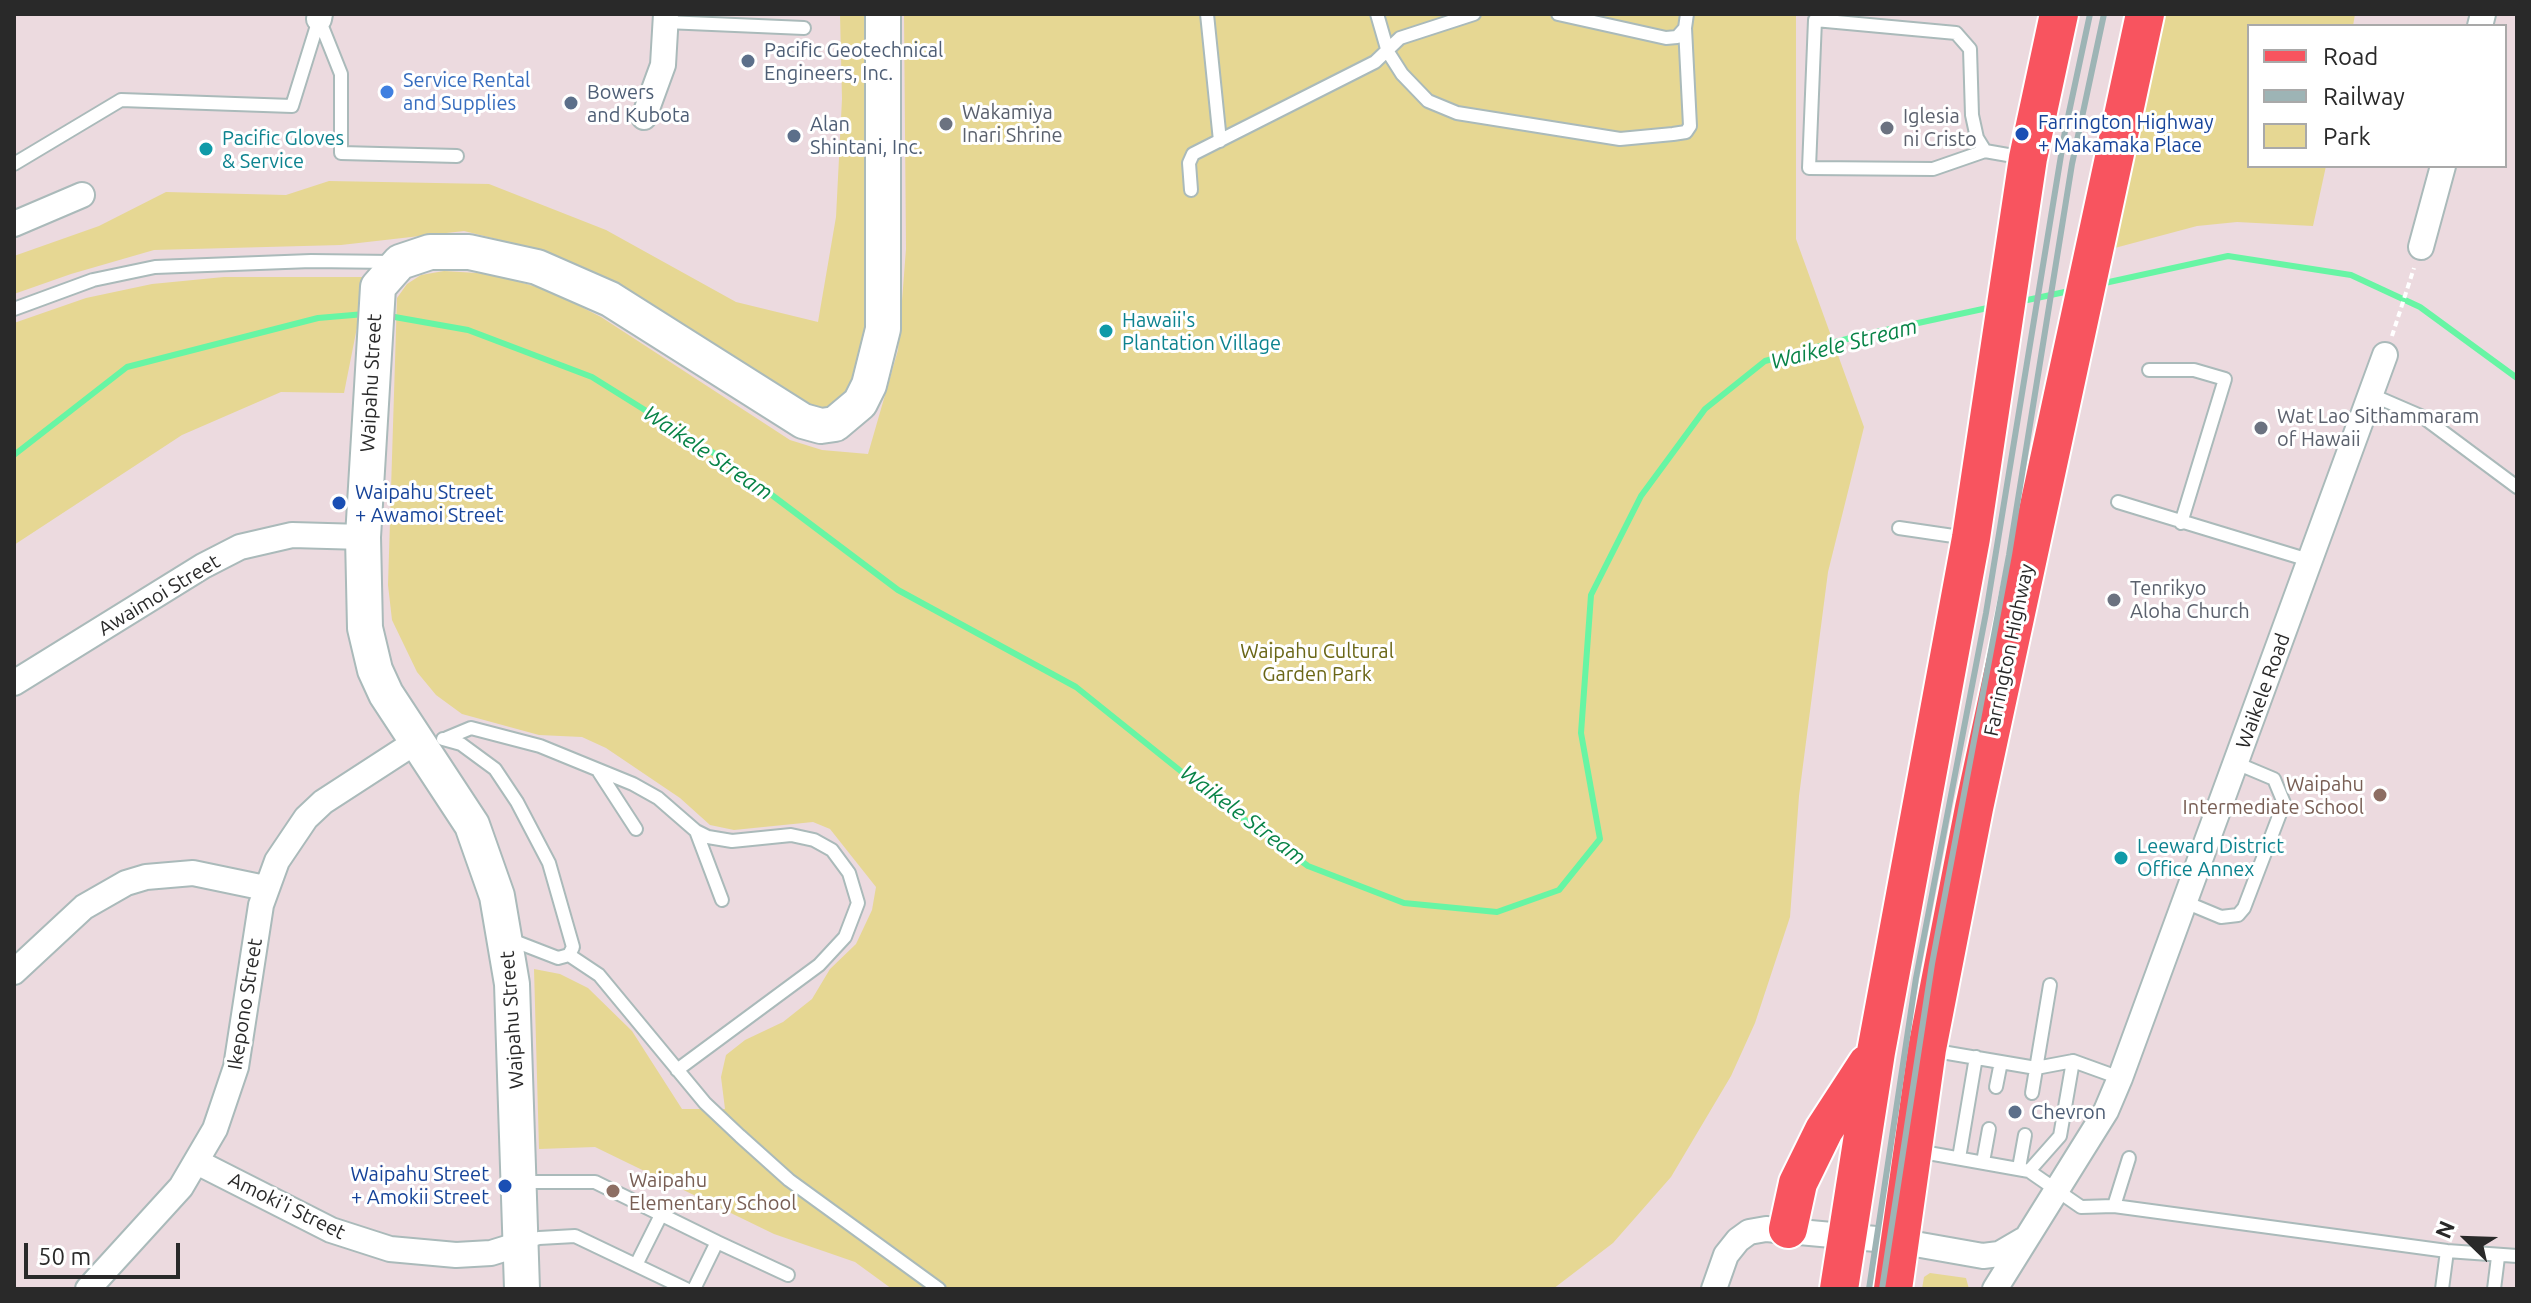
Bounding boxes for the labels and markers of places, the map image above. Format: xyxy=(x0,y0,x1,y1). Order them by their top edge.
place label: Pacific Geotechnical Engineers, Inc. xyxy=(764,38,943,85)
marker: Pacific Geotechnical Engineers, Inc. xyxy=(739,52,757,70)
place label: Service Rental and Supplies xyxy=(403,68,530,115)
place label: Bowers and Kubota xyxy=(587,80,690,127)
marker: Service Rental and Supplies xyxy=(378,83,396,101)
marker: Bowers and Kubota xyxy=(562,94,580,112)
place label: Wakamiya Inari Shrine xyxy=(962,100,1063,147)
place label: Iglesia ni Cristo xyxy=(1903,104,1977,151)
place label: Farrington Highway + Makamaka Place xyxy=(2038,110,2214,157)
place label: Alan Shintani, Inc. xyxy=(810,112,923,159)
marker: Wakamiya Inari Shrine xyxy=(937,115,955,133)
marker: Iglesia ni Cristo xyxy=(1878,119,1896,137)
marker: Farrington Highway + Makamaka Place xyxy=(2013,125,2031,143)
place label: Pacific Gloves & Service xyxy=(222,126,344,173)
marker: Alan Shintani, Inc. xyxy=(785,127,803,145)
marker: Pacific Gloves & Service xyxy=(197,140,215,158)
place label: Hawaii's Plantation Village xyxy=(1122,308,1281,355)
marker: Hawaii's Plantation Village xyxy=(1097,322,1115,340)
place label: Wat Lao Sithammaram of Hawaii xyxy=(2277,404,2479,451)
marker: Wat Lao Sithammaram of Hawaii xyxy=(2252,419,2270,437)
place label: Waipahu Street + Awamoi Street xyxy=(355,480,504,527)
marker: Waipahu Street + Awamoi Street xyxy=(330,494,348,512)
place label: Tenrikyo Aloha Church xyxy=(2130,576,2250,623)
marker: Tenrikyo Aloha Church xyxy=(2105,591,2123,609)
place label: Waipahu Intermediate School xyxy=(2183,772,2364,819)
marker: Waipahu Intermediate School xyxy=(2371,786,2389,804)
place label: Leeward District Office Annex xyxy=(2137,834,2284,881)
marker: Leeward District Office Annex xyxy=(2112,849,2130,867)
place label: Chevron xyxy=(2031,1100,2106,1124)
marker: Chevron xyxy=(2006,1103,2024,1121)
place label: Waipahu Street + Amokii Street xyxy=(351,1162,489,1209)
place label: Waipahu Elementary School xyxy=(629,1168,796,1215)
marker: Waipahu Street + Amokii Street xyxy=(496,1177,514,1195)
marker: Waipahu Elementary School xyxy=(604,1182,622,1200)

